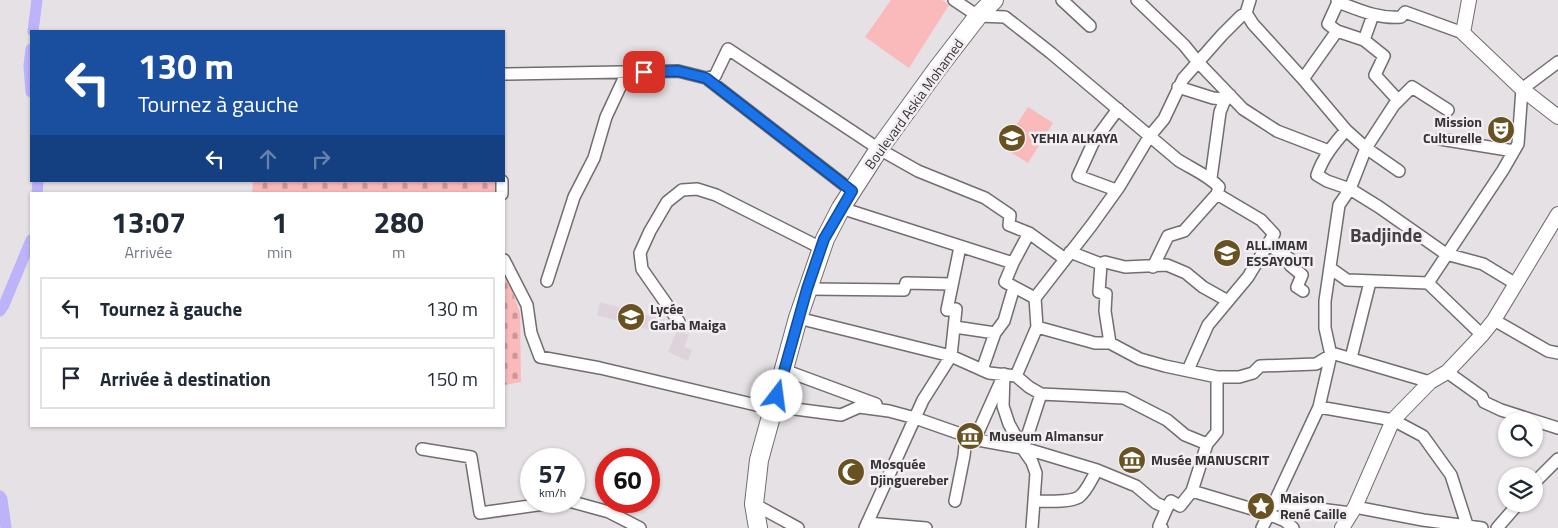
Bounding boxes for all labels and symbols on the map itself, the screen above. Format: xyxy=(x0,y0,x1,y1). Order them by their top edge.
street label: Boulevard Askia Mohamed xyxy=(859,34,968,173)
pin xyxy=(623,51,665,93)
place label: Mission Culturelle xyxy=(1423,111,1482,148)
theatre icon: Mission Culturelle xyxy=(1486,115,1516,145)
school or university icon: YEHIA ALKAYA xyxy=(997,123,1027,153)
place label: YEHIA ALKAYA xyxy=(1031,127,1119,148)
district label: Badjinde xyxy=(1350,220,1422,249)
place label: ALL.IMAM ESSAYOUTI xyxy=(1246,234,1314,271)
school or university icon: ALL.IMAM ESSAYOUTI xyxy=(1212,238,1242,268)
place label: Lycée Garba Maiga xyxy=(650,298,726,335)
school or university icon: Lycée Garba Maiga xyxy=(616,302,646,332)
position arrow xyxy=(750,369,802,421)
museum icon: Museum Almansur xyxy=(955,421,985,451)
place label: Museum Almansur xyxy=(989,425,1103,446)
museum icon: Musée MANUSCRIT xyxy=(1117,445,1147,475)
speed limit sign: 60 xyxy=(595,448,660,513)
place label: Musée MANUSCRIT xyxy=(1151,449,1270,470)
place label: Mosquée Djinguereber xyxy=(870,453,949,490)
mosque icon: Mosquée Djinguereber xyxy=(836,457,866,487)
place label: Maison René Caille xyxy=(1280,487,1347,524)
place icon: Maison René Caille xyxy=(1246,491,1276,521)

